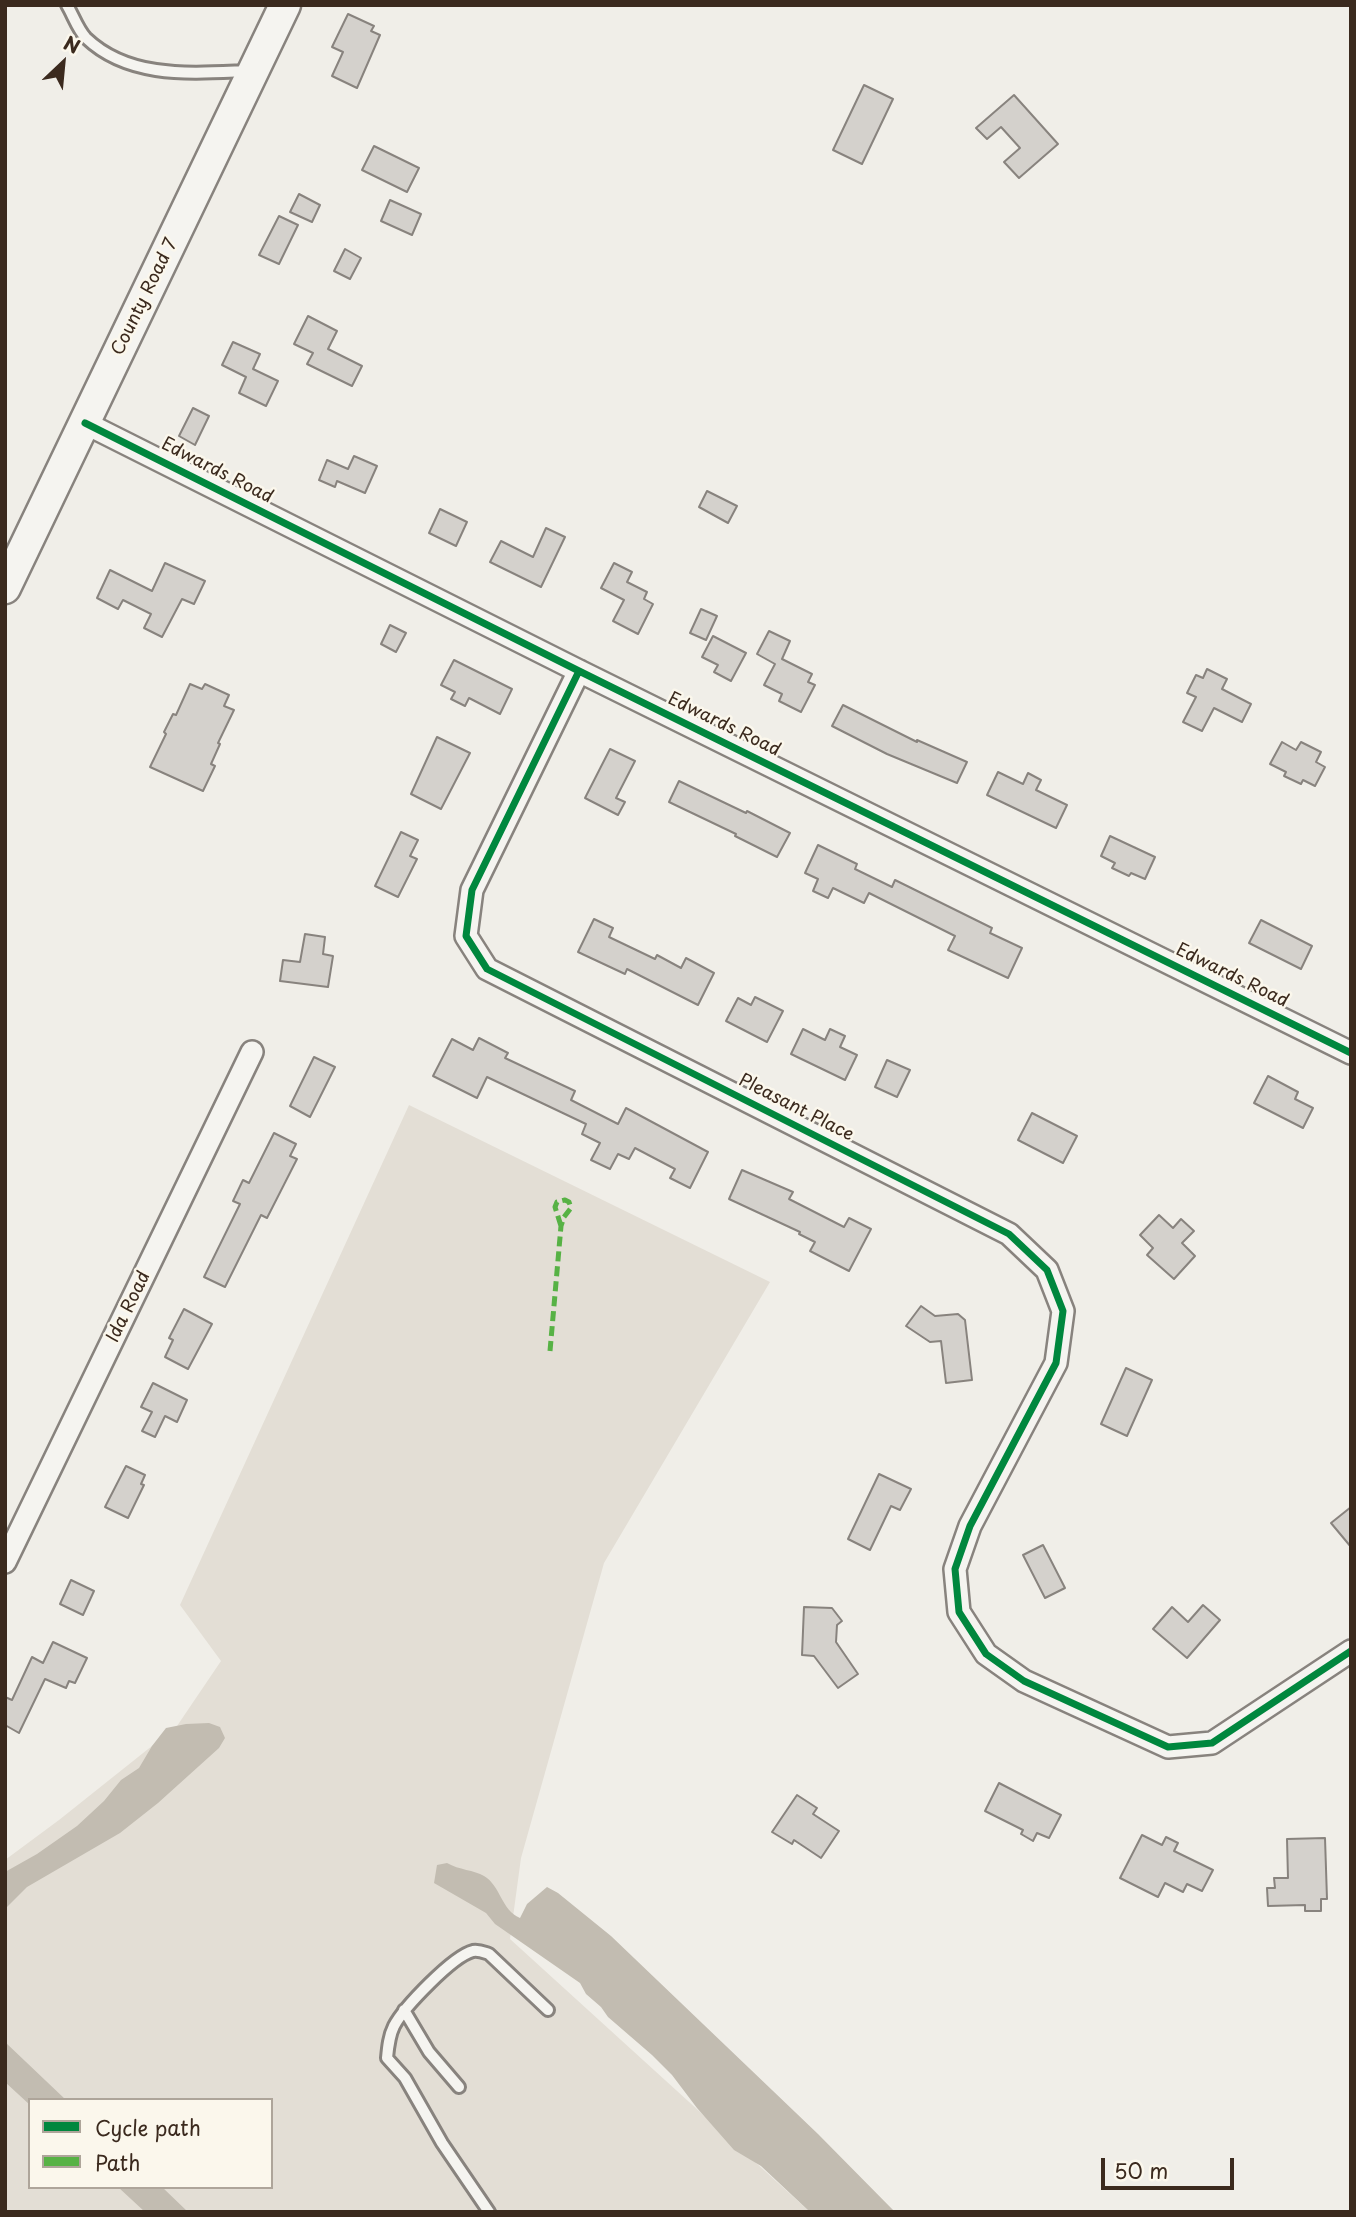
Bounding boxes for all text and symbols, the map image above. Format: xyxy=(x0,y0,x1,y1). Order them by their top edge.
north arrow xyxy=(28,28,98,98)
text: N xyxy=(59,28,85,60)
street label: County Road 7 xyxy=(107,235,183,359)
street label: Edwards Road xyxy=(157,434,277,508)
street label: Edwards Road xyxy=(664,688,784,762)
street label: Edwards Road xyxy=(1172,939,1292,1013)
street label: Pleasant Place xyxy=(735,1070,857,1146)
street label: Ida Road xyxy=(103,1268,155,1346)
legend xyxy=(28,2098,273,2189)
text: Cycle path xyxy=(95,2111,201,2143)
scale bar xyxy=(1104,2144,1237,2188)
text: Path xyxy=(95,2146,140,2178)
text: 50 m xyxy=(1114,2154,1168,2186)

